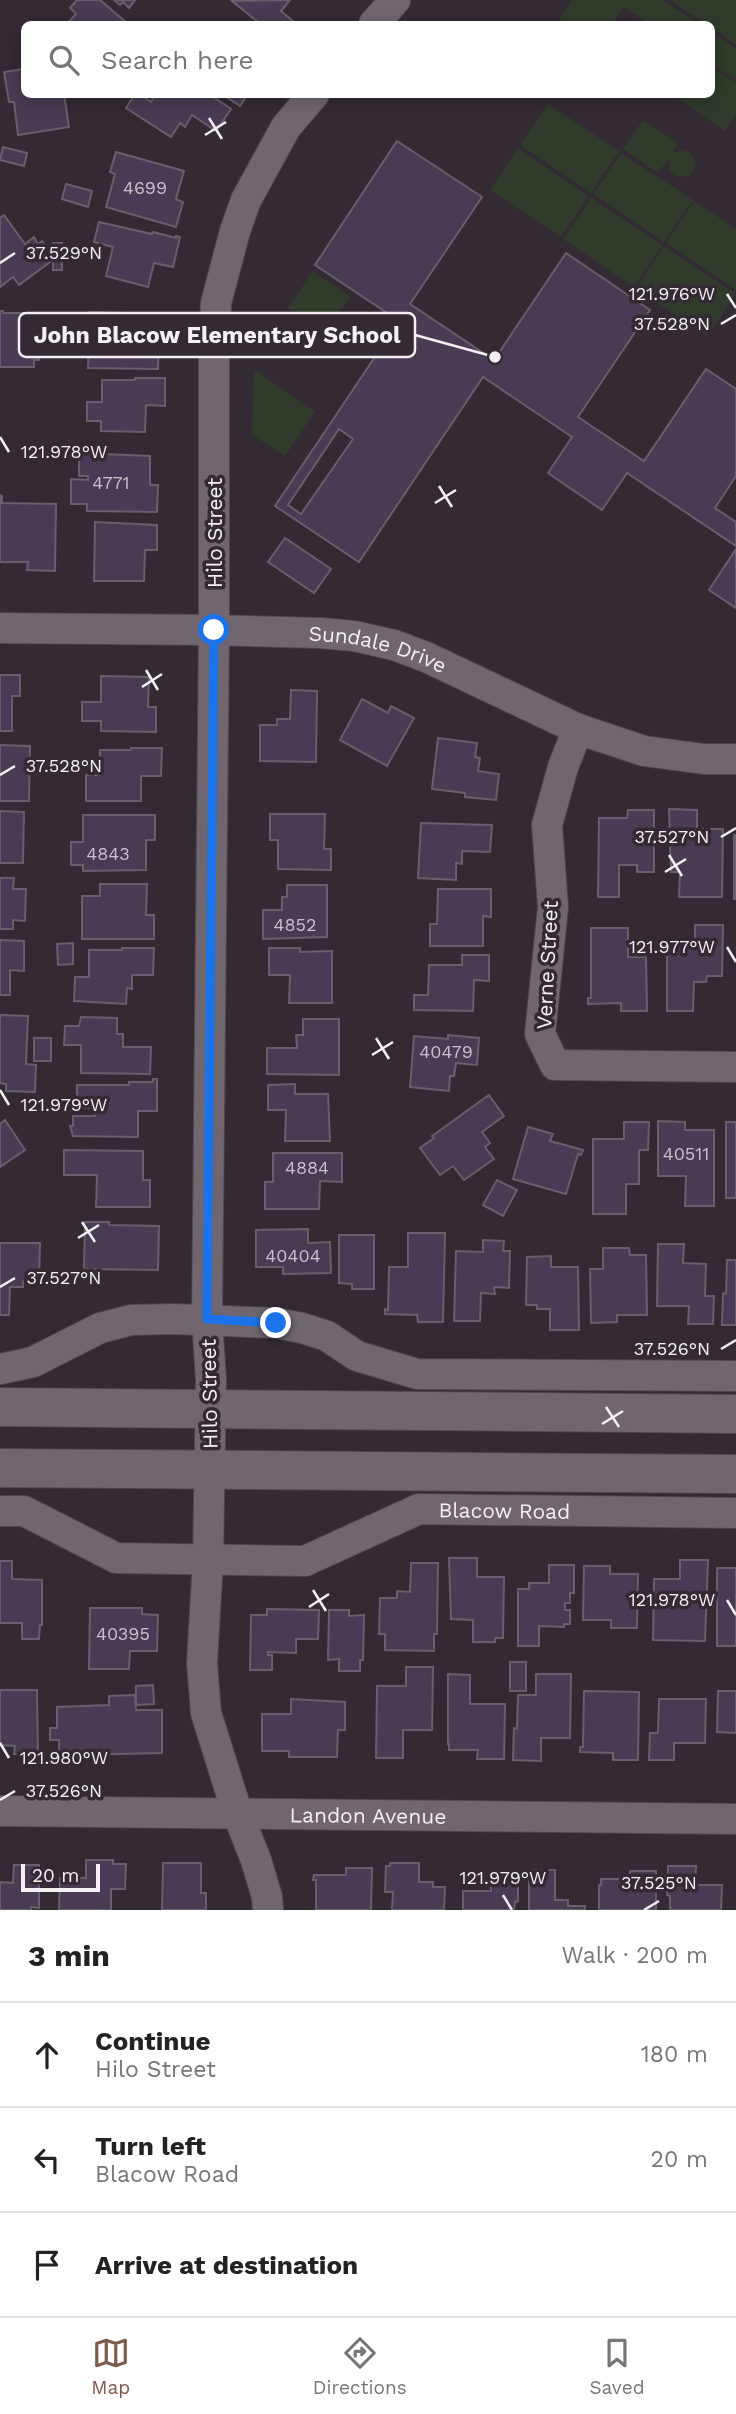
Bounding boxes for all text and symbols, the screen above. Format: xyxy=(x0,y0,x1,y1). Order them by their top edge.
search box xyxy=(21,21,715,98)
icon: search xyxy=(45,41,83,79)
text: Search here xyxy=(101,45,253,75)
house number: 4699 xyxy=(123,177,167,198)
text: 37.529°N xyxy=(26,242,102,263)
text: 121.976°W xyxy=(629,283,715,304)
callout: John Blacow Elementary School xyxy=(19,313,415,357)
text: 37.528°N xyxy=(634,313,710,334)
text: John Blacow Elementary School xyxy=(33,322,401,349)
text: 121.978°W xyxy=(21,441,107,462)
house number: 4771 xyxy=(92,472,130,493)
street label: Hilo Street xyxy=(202,478,227,588)
route start xyxy=(198,614,229,645)
street label: Sundale Drive xyxy=(308,620,451,678)
text: 37.528°N xyxy=(26,755,102,776)
text: 37.527°N xyxy=(634,826,710,847)
house number: 4843 xyxy=(86,843,130,864)
street label: Verne Street xyxy=(531,900,563,1030)
house number: 4852 xyxy=(273,914,317,935)
text: 121.977°W xyxy=(629,936,715,957)
house number: 40479 xyxy=(419,1041,473,1062)
text: 121.979°W xyxy=(21,1094,107,1115)
house number: 40511 xyxy=(663,1143,709,1164)
house number: 4884 xyxy=(285,1157,329,1178)
house number: 40404 xyxy=(265,1245,321,1266)
text: 37.527°N xyxy=(26,1267,102,1288)
route end xyxy=(260,1307,291,1338)
street label: Hilo Street xyxy=(196,1338,222,1449)
text: 37.526°N xyxy=(634,1338,710,1359)
street label: Blacow Road xyxy=(438,1497,570,1523)
text: 121.978°W xyxy=(629,1589,715,1610)
house number: 40395 xyxy=(96,1623,150,1644)
text: 121.980°W xyxy=(20,1747,108,1768)
text: 37.526°N xyxy=(26,1780,102,1801)
street label: Landon Avenue xyxy=(289,1802,447,1828)
scale bar xyxy=(21,1861,100,1893)
text: 20 m xyxy=(32,1864,79,1887)
text: 121.979°W xyxy=(460,1867,546,1888)
text: 37.525°N xyxy=(621,1872,697,1893)
text: 3 min xyxy=(28,1938,110,1973)
text: Walk · 200 m xyxy=(562,1942,708,1969)
text: Continue xyxy=(95,2026,211,2056)
icon: ahead xyxy=(28,2036,66,2074)
text: 180 m xyxy=(641,2041,708,2068)
text: Hilo Street xyxy=(95,2056,216,2083)
text: Turn left xyxy=(95,2131,206,2161)
icon: left xyxy=(28,2141,66,2179)
text: 20 m xyxy=(651,2146,708,2173)
text: Blacow Road xyxy=(95,2161,239,2188)
icon: arrive xyxy=(28,2246,66,2284)
text: Arrive at destination xyxy=(95,2250,358,2280)
tab: Map xyxy=(91,2334,130,2399)
tab: Directions xyxy=(313,2334,407,2399)
tab: Saved xyxy=(589,2334,645,2399)

